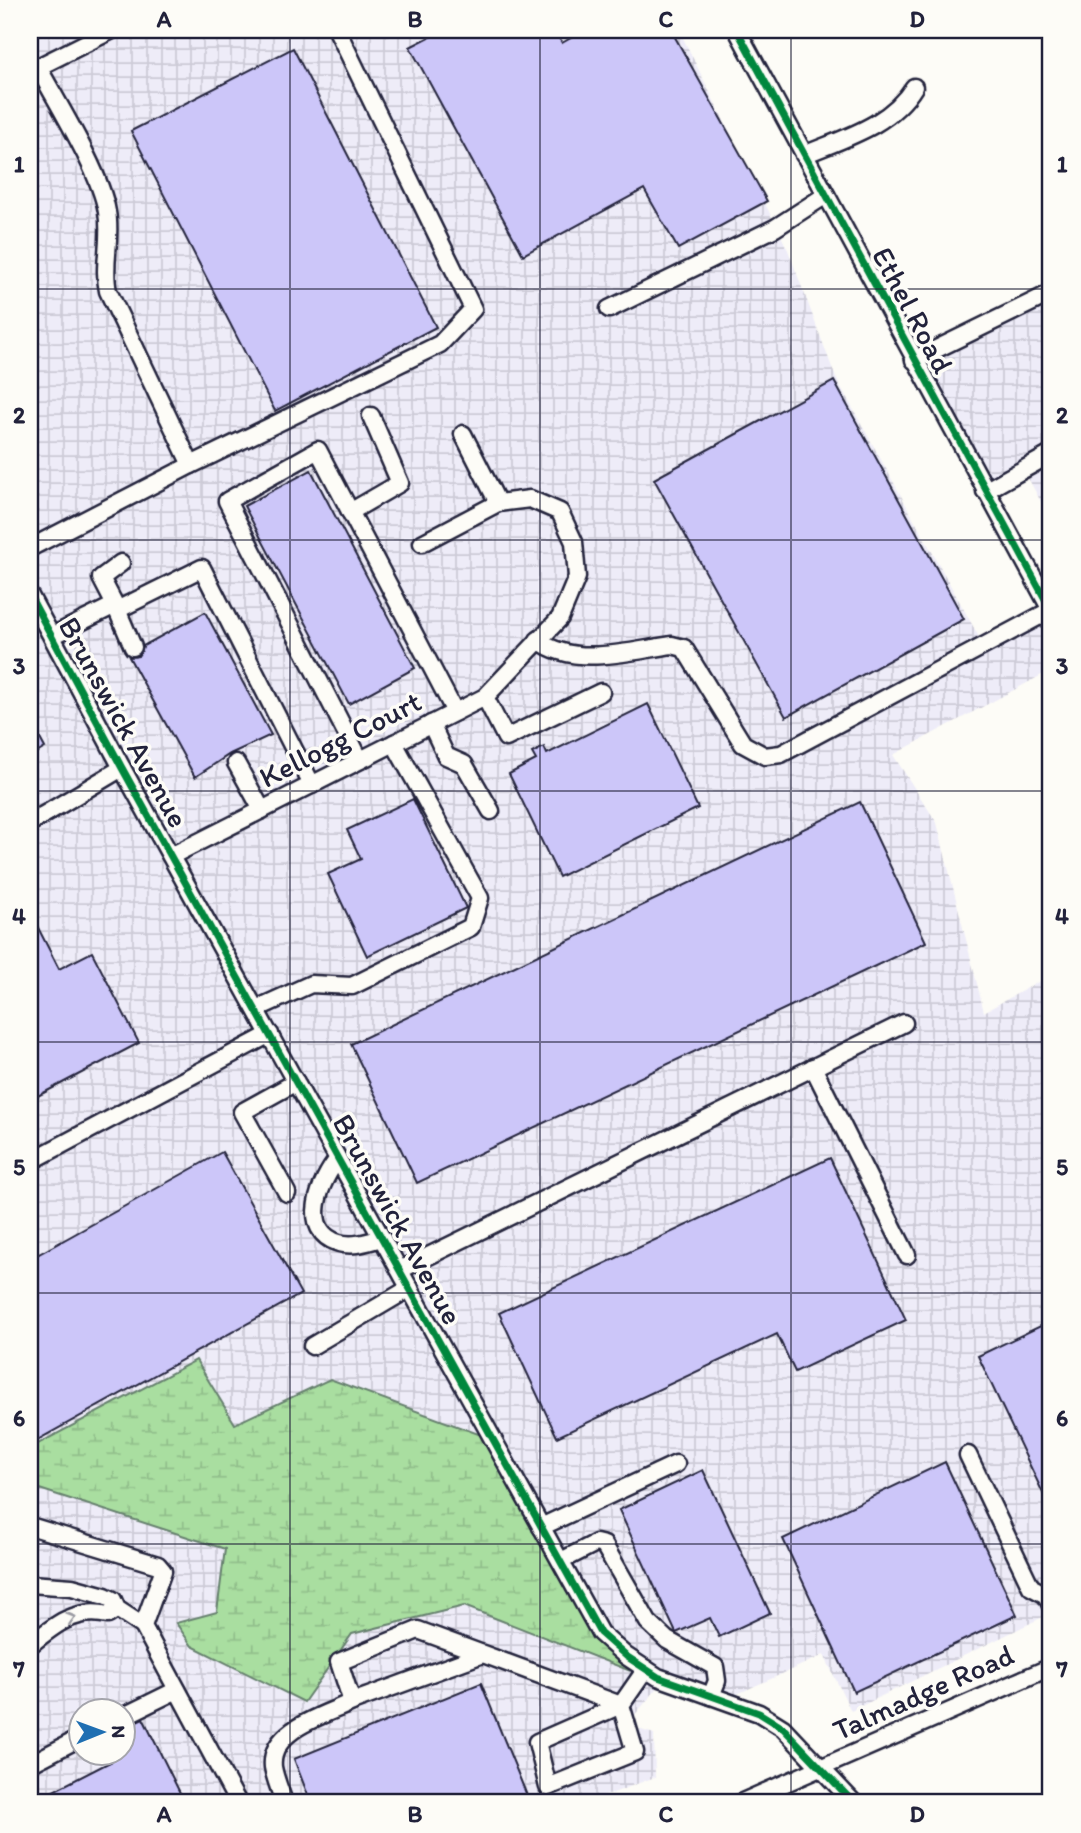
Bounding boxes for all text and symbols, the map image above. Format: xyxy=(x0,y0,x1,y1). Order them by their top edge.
text: A xyxy=(156,5,172,33)
text: B xyxy=(408,5,423,33)
text: C xyxy=(659,5,674,33)
text: D xyxy=(909,5,925,33)
text: 1 xyxy=(14,150,25,178)
text: 1 xyxy=(1057,150,1068,178)
street label: Ethel Road xyxy=(864,240,962,380)
text: 2 xyxy=(13,401,26,429)
text: 2 xyxy=(1056,401,1069,429)
street label: Brunswick Avenue xyxy=(51,610,197,834)
text: 3 xyxy=(13,652,26,680)
text: 3 xyxy=(1056,652,1069,680)
street label: Kellogg Court xyxy=(253,682,427,796)
text: 4 xyxy=(12,902,26,930)
text: 4 xyxy=(1055,902,1069,930)
street label: Brunswick Avenue xyxy=(325,1107,471,1331)
text: 5 xyxy=(13,1153,25,1181)
text: 5 xyxy=(1056,1153,1068,1181)
text: 6 xyxy=(13,1404,25,1432)
text: 6 xyxy=(1056,1404,1068,1432)
one-way arrow xyxy=(64,1612,76,1627)
street label: Talmadge Road xyxy=(827,1636,1019,1748)
text: 7 xyxy=(12,1655,25,1683)
text: 7 xyxy=(1055,1655,1068,1683)
north arrow xyxy=(66,1696,136,1766)
text: N xyxy=(107,1725,130,1738)
text: A xyxy=(156,1800,172,1828)
text: B xyxy=(408,1800,423,1828)
text: C xyxy=(659,1800,674,1828)
text: D xyxy=(909,1800,925,1828)

